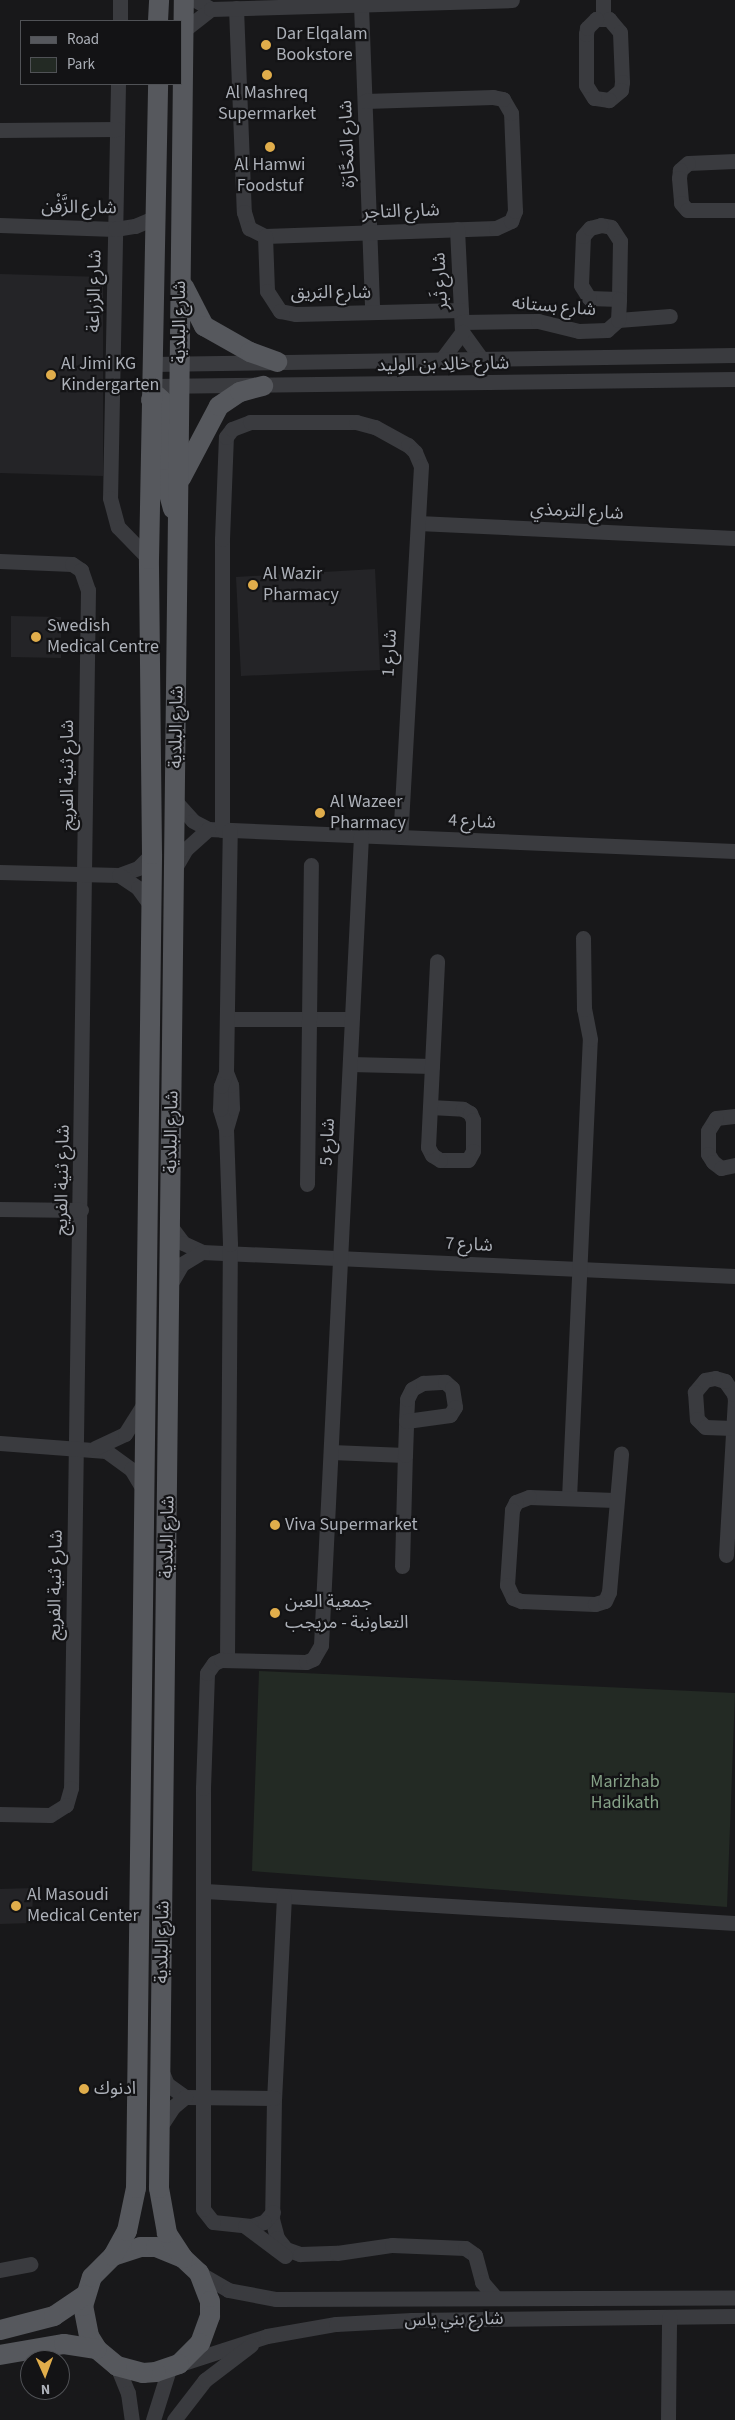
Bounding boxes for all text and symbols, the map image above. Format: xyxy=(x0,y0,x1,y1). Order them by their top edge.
legend xyxy=(20,20,182,85)
place label: Dar Elqalam Bookstore xyxy=(276,24,368,66)
text: Road xyxy=(67,29,99,50)
marker: Dar Elqalam Bookstore xyxy=(260,39,272,51)
text: Park xyxy=(67,54,95,75)
marker: Al Mashreq Supermarket xyxy=(261,69,273,81)
place label: Al Mashreq Supermarket xyxy=(218,83,316,126)
street label: شارع المَحَّارَة xyxy=(336,100,360,188)
marker: Al Hamwi Foodstuf xyxy=(264,141,276,153)
place label: Al Hamwi Foodstuf xyxy=(234,155,306,198)
street label: شارع الزَّفْن xyxy=(41,197,117,219)
street label: شارع التاجر xyxy=(362,200,440,224)
street label: شارع الزراعة xyxy=(83,249,107,333)
street label: شارع ثَبر xyxy=(429,252,453,310)
street label: شارع البلدية xyxy=(169,281,191,363)
street label: شارع البَريق xyxy=(291,282,371,304)
street label: شارع بستانه xyxy=(511,293,597,321)
street label: شارع خالِد بن الوليد xyxy=(377,353,509,377)
place label: Al Jimi KG Kindergarten xyxy=(61,354,159,396)
marker: Al Jimi KG Kindergarten xyxy=(45,369,57,381)
street label: شارع الترمذي xyxy=(530,499,624,525)
place label: Al Wazir Pharmacy xyxy=(263,564,339,606)
marker: Al Wazir Pharmacy xyxy=(247,579,259,591)
place label: Swedish Medical Centre xyxy=(47,616,159,659)
street label: شارع 1 xyxy=(378,629,402,677)
marker: Swedish Medical Centre xyxy=(29,630,43,644)
street label: شارع البلدية xyxy=(165,685,189,769)
street label: شارع ثنية الفريج xyxy=(57,720,79,830)
place label: Al Wazeer Pharmacy xyxy=(330,792,406,834)
marker: Al Wazeer Pharmacy xyxy=(314,807,326,819)
street label: شارع 4 xyxy=(448,810,496,834)
street label: شارع البلدية xyxy=(160,1090,184,1174)
street label: شارع 5 xyxy=(316,1118,340,1166)
street label: شارع ثنية الفريج xyxy=(51,1124,75,1236)
street label: شارع 7 xyxy=(445,1233,493,1257)
street label: شارع البلدية xyxy=(156,1495,180,1579)
place label: Viva Supermarket xyxy=(285,1514,418,1536)
marker: Viva Supermarket xyxy=(269,1519,281,1531)
street label: شارع ثنية الفريج xyxy=(44,1529,68,1641)
place label: جمعية العبن التعاونبة - مريجب xyxy=(285,1592,408,1635)
marker: جمعية العبن التعاونبة - مريجب xyxy=(269,1607,281,1619)
park label: Marizhab Hadikath xyxy=(590,1772,660,1815)
place label: Al Masoudi Medical Center xyxy=(27,1885,139,1928)
marker: Al Masoudi Medical Center xyxy=(9,1899,23,1913)
street label: شارع البلدية xyxy=(151,1900,175,1984)
place label: ادنوك xyxy=(94,2078,136,2100)
marker: ادنوك xyxy=(78,2083,90,2095)
street label: شارع بني ياس xyxy=(404,2308,504,2332)
north arrow xyxy=(20,2350,70,2400)
text: N xyxy=(40,2379,50,2399)

